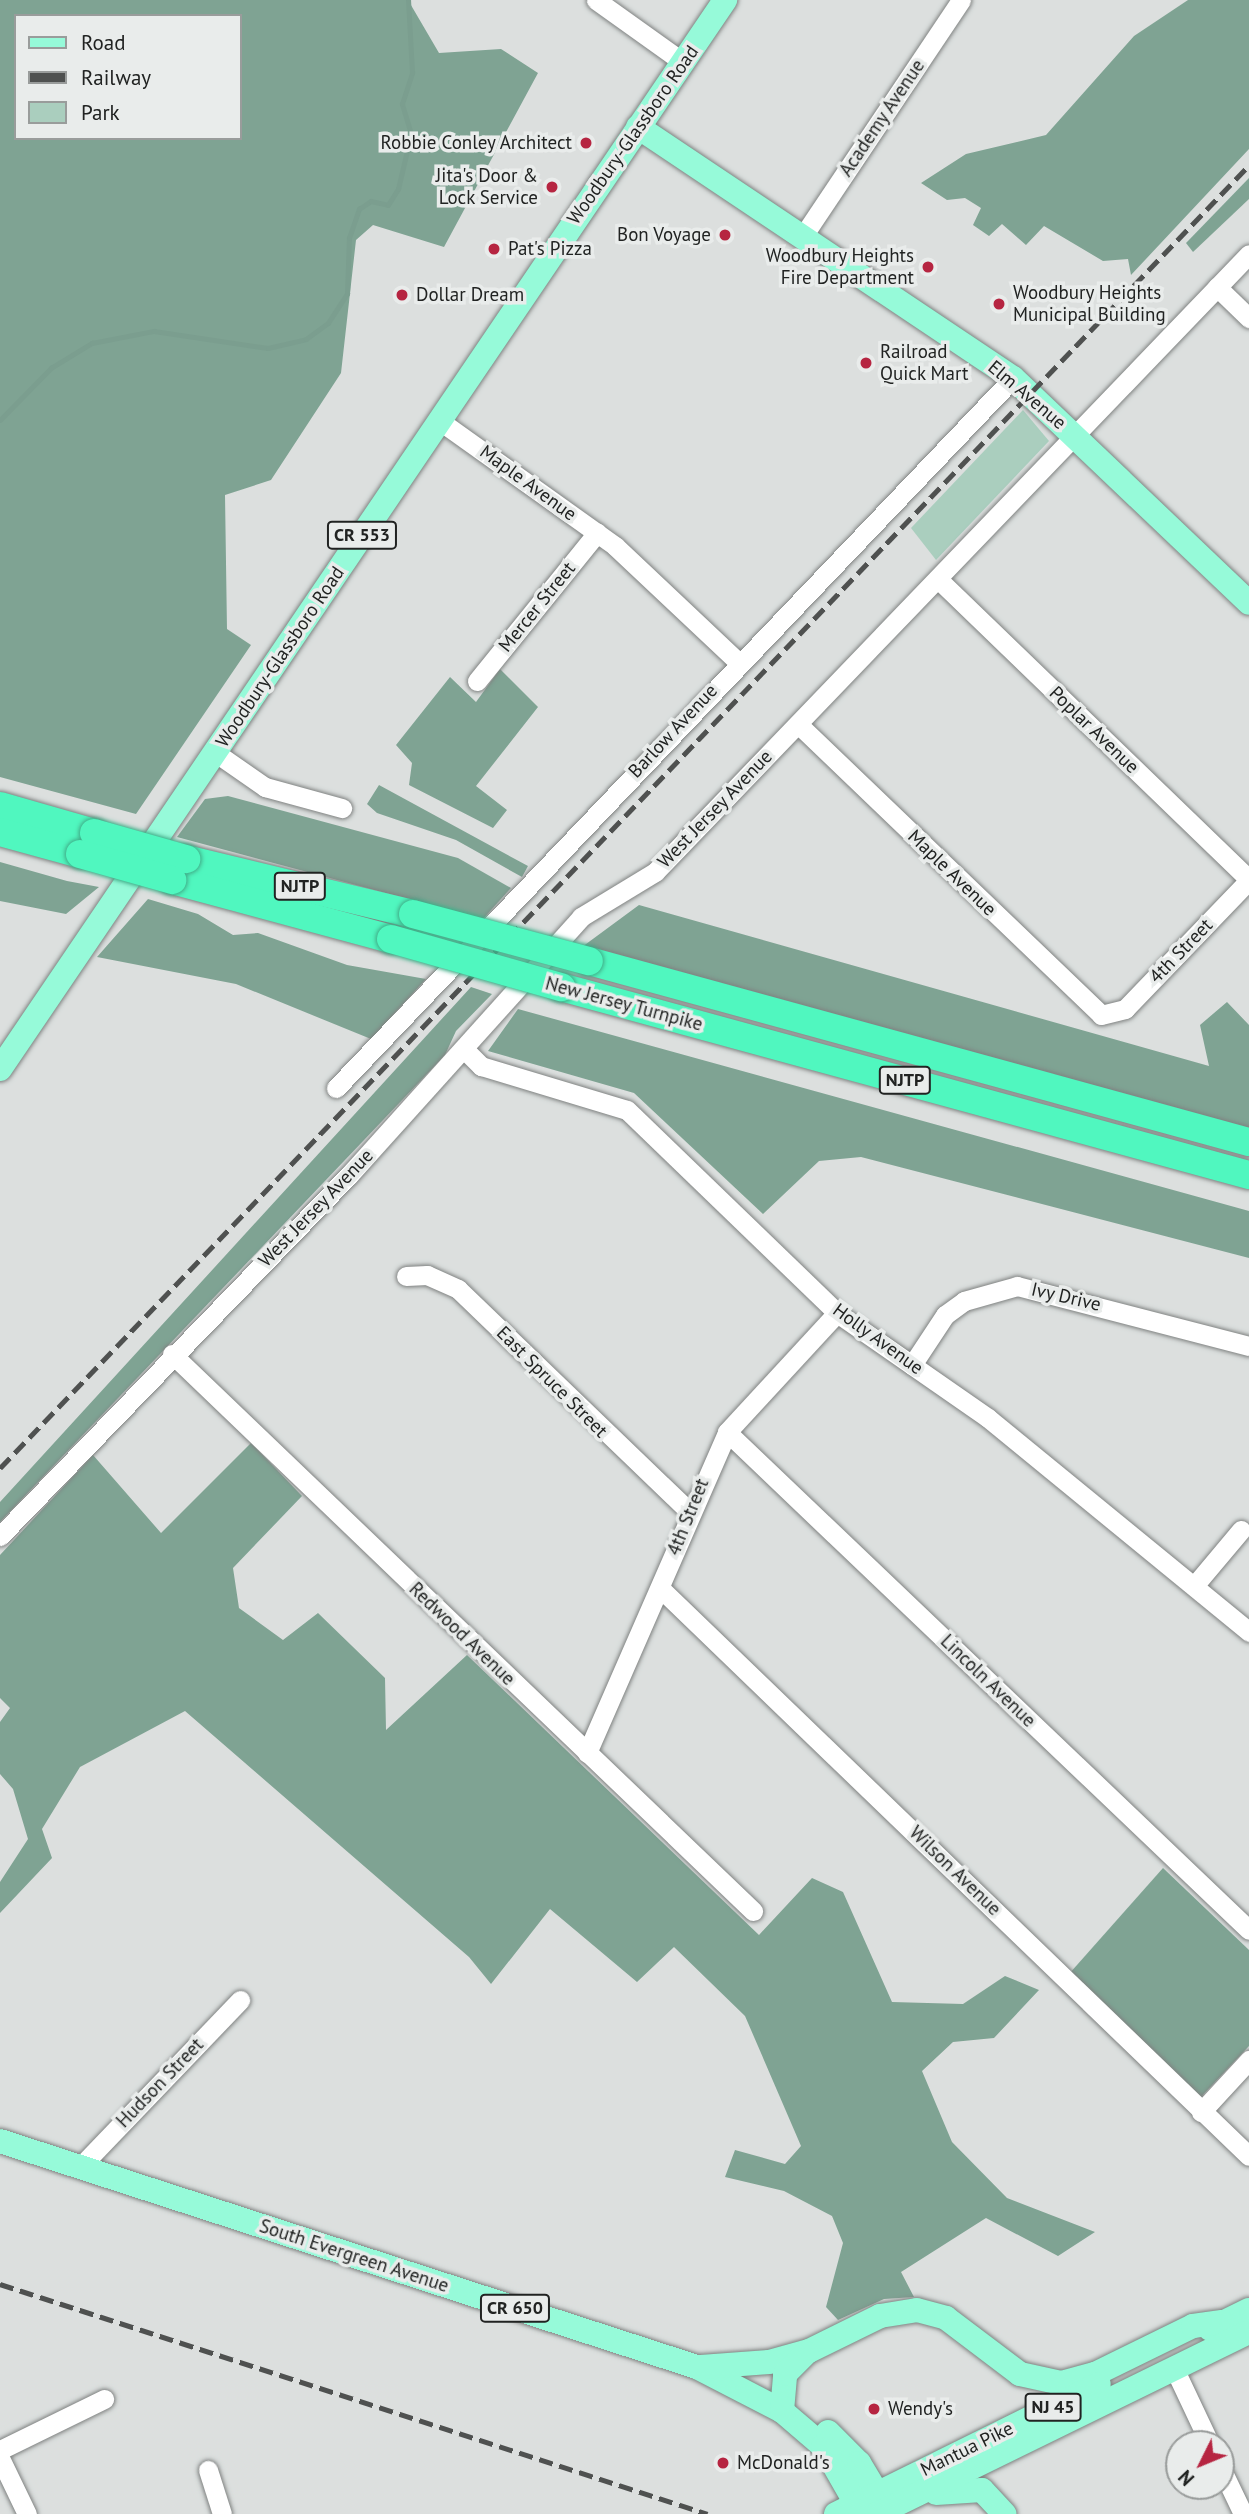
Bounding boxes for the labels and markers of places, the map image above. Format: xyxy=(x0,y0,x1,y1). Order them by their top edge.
place label: Robbie Conley Architect xyxy=(379,132,572,154)
marker: Robbie Conley Architect xyxy=(578,135,594,151)
place label: Jita's Door & Lock Service xyxy=(436,165,538,209)
marker: Jita's Door & Lock Service xyxy=(544,179,560,195)
place label: Bon Voyage xyxy=(616,224,711,246)
marker: Bon Voyage xyxy=(717,227,733,243)
place label: Pat's Pizza xyxy=(508,238,592,260)
marker: Pat's Pizza xyxy=(486,241,502,257)
place label: Woodbury Heights Fire Department xyxy=(765,245,914,289)
marker: Woodbury Heights Fire Department xyxy=(920,259,936,275)
place label: Woodbury Heights Municipal Building xyxy=(1013,282,1166,326)
place label: Dollar Dream xyxy=(416,284,524,306)
marker: Dollar Dream xyxy=(394,287,410,303)
marker: Woodbury Heights Municipal Building xyxy=(991,296,1007,312)
place label: Railroad Quick Mart xyxy=(880,341,969,385)
marker: Railroad Quick Mart xyxy=(858,355,874,371)
place label: Wendy's xyxy=(888,2398,953,2420)
marker: Wendy's xyxy=(866,2401,882,2417)
place label: McDonald's xyxy=(737,2452,830,2474)
marker: McDonald's xyxy=(715,2455,731,2471)

